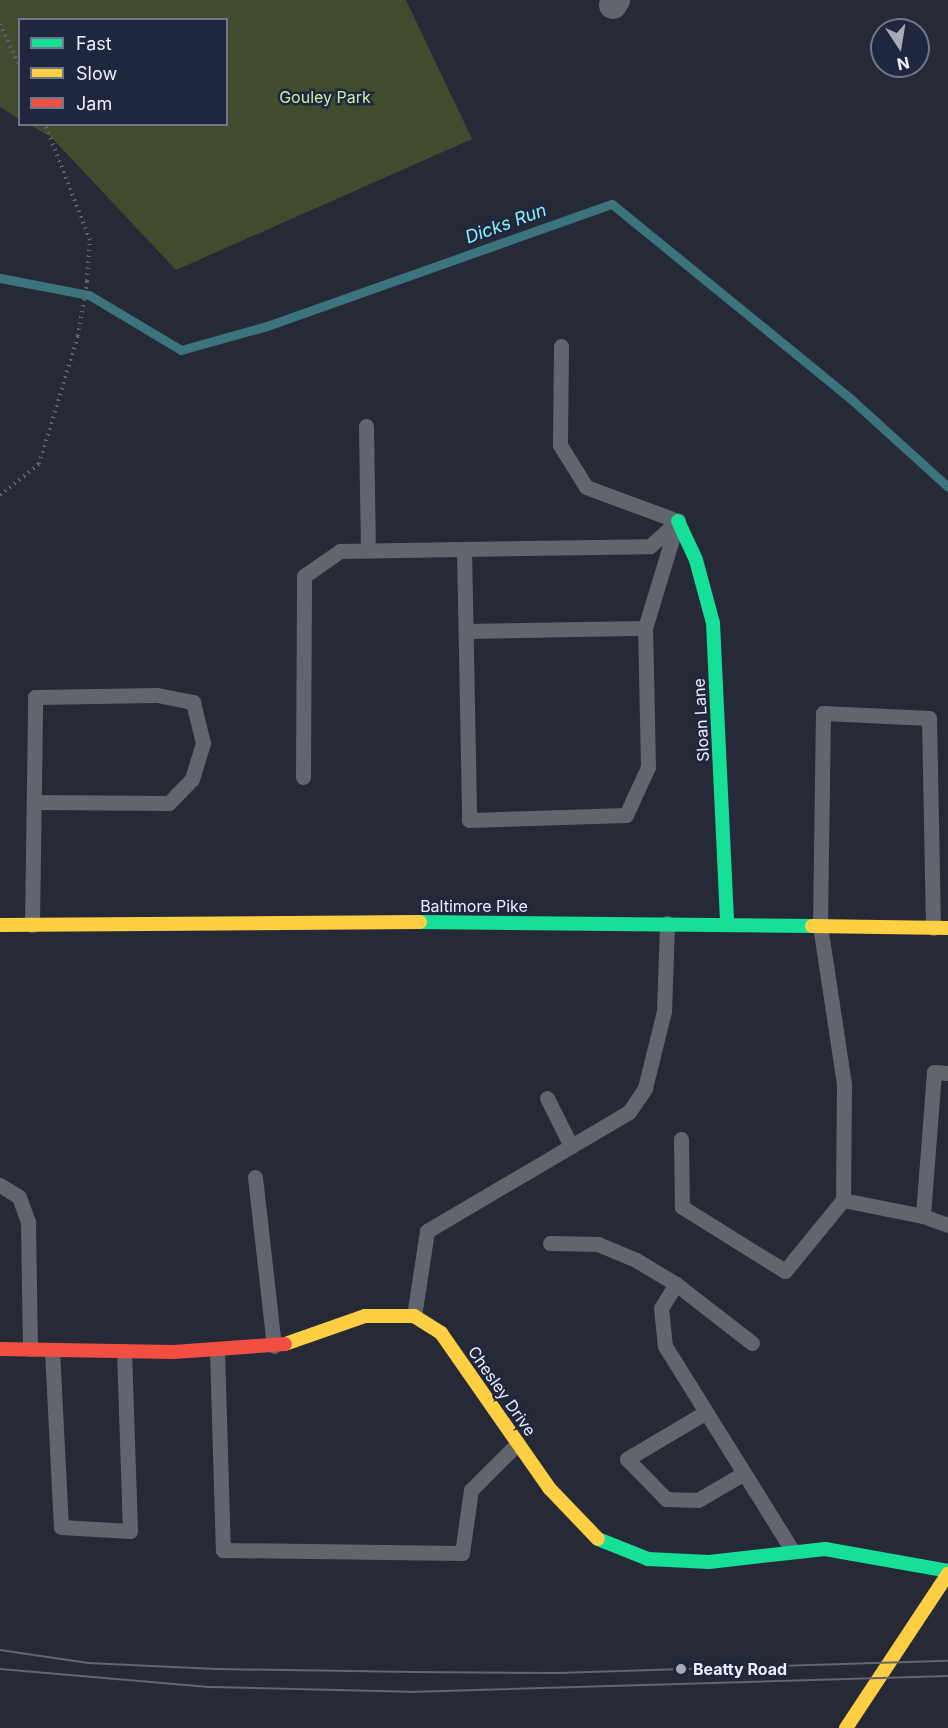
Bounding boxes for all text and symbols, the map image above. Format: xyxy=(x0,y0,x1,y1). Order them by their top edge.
legend xyxy=(18,18,228,126)
north arrow xyxy=(870,18,930,78)
text: Fast xyxy=(76,33,112,54)
text: N xyxy=(895,53,911,75)
text: Slow xyxy=(76,63,117,84)
park label: Gouley Park xyxy=(279,87,371,107)
text: Jam xyxy=(76,93,112,114)
water label: Dicks Run xyxy=(462,199,550,249)
street label: Sloan Lane xyxy=(689,678,713,762)
street label: Baltimore Pike xyxy=(420,896,528,916)
street label: Chesley Drive xyxy=(464,1342,540,1440)
place label: Beatty Road xyxy=(693,1659,787,1679)
marker: Beatty Road xyxy=(674,1662,688,1676)

